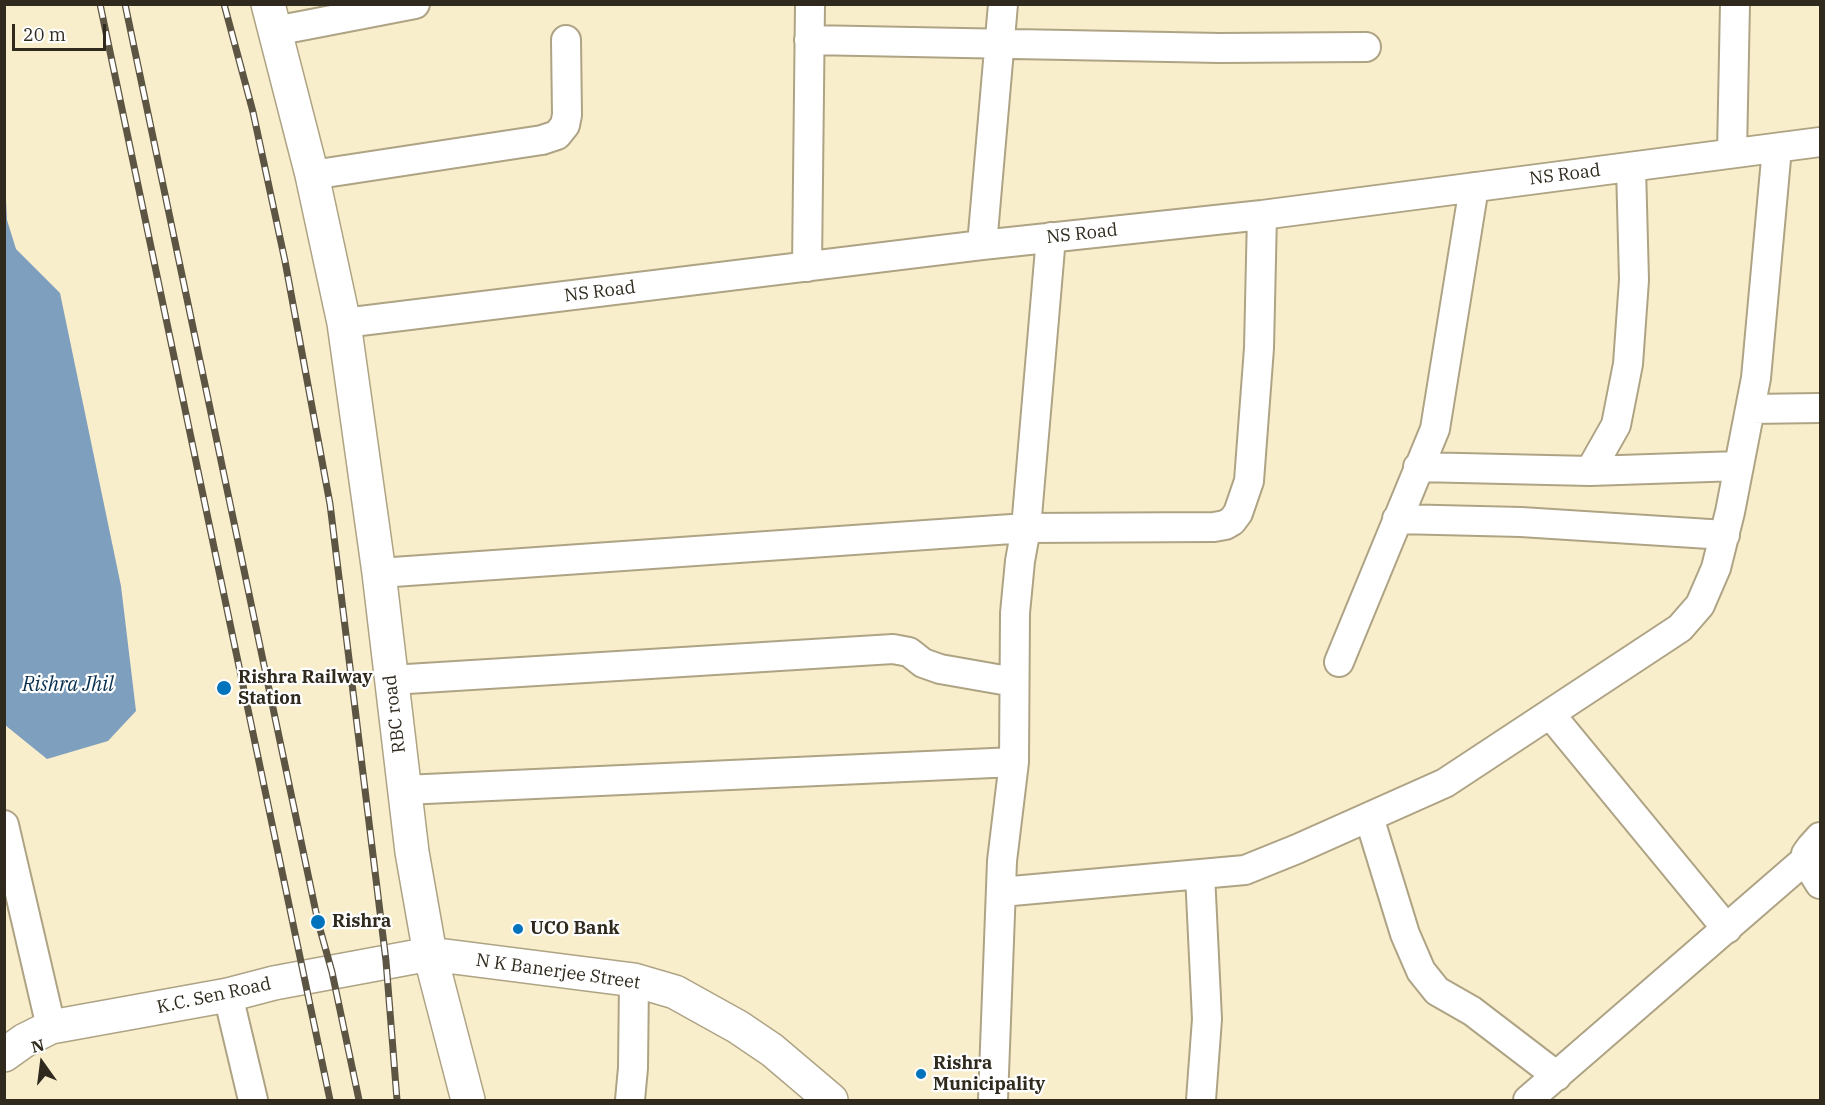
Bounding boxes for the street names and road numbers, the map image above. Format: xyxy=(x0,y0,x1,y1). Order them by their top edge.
street label: NS Road xyxy=(1528,160,1602,190)
street label: NS Road xyxy=(1045,220,1119,248)
street label: NS Road xyxy=(563,277,637,307)
street label: RBC road xyxy=(379,673,411,755)
street label: N K Banerjee Street xyxy=(475,950,641,994)
street label: K.C. Sen Road xyxy=(155,973,273,1019)

